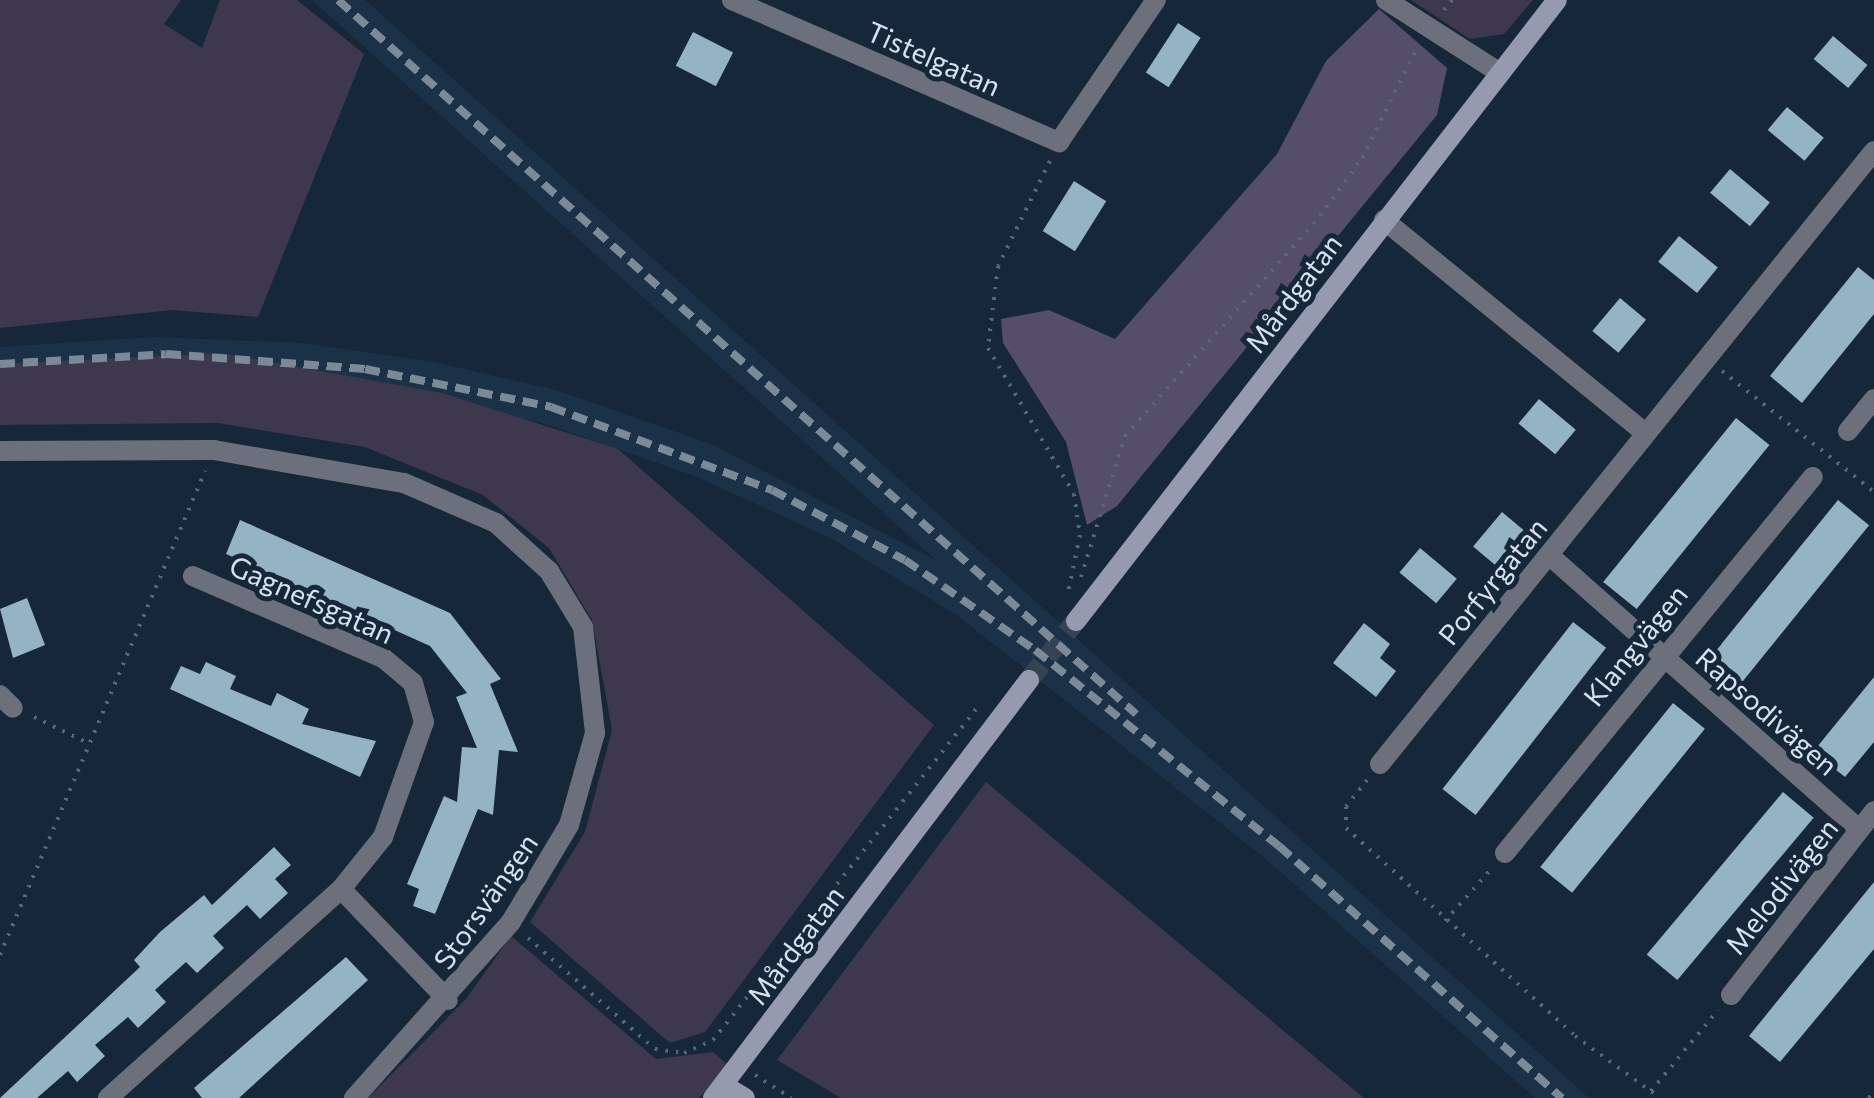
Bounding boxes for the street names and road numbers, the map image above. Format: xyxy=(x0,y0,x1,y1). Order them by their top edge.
street label: Tistelgatan xyxy=(862,14,1006,102)
street label: Mårdgatan xyxy=(1238,227,1348,359)
street label: Porfyrgatan xyxy=(1431,511,1553,651)
street label: Gagnefsgatan xyxy=(225,548,399,650)
street label: Klangvägen xyxy=(1576,578,1694,712)
street label: Rapsodivägen xyxy=(1689,640,1845,782)
street label: Melodivägen xyxy=(1718,811,1844,961)
street label: Storsvängen xyxy=(426,827,544,975)
street label: Mårdgatan xyxy=(740,879,850,1011)

